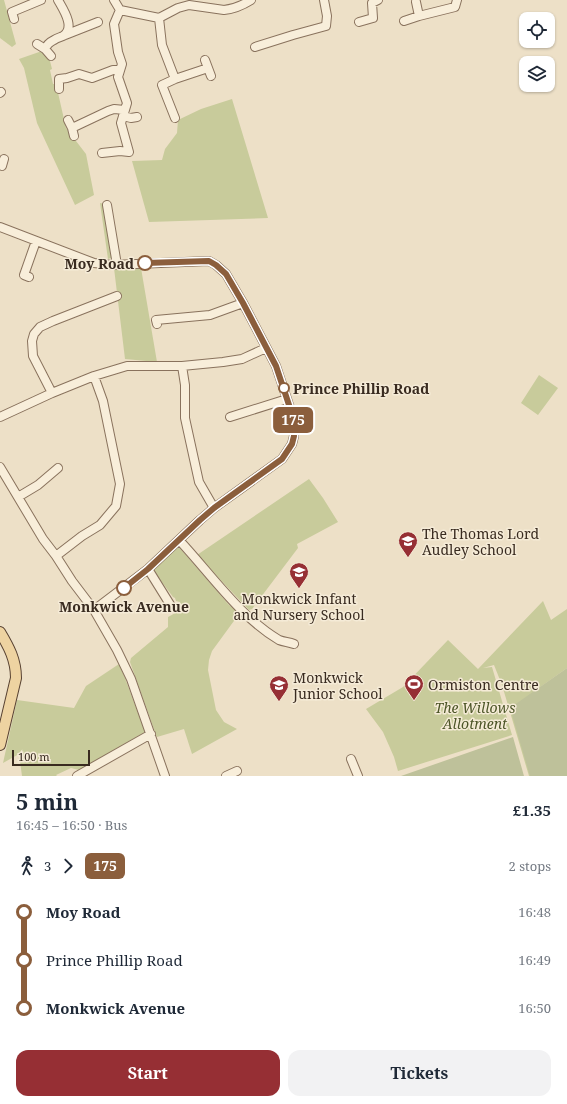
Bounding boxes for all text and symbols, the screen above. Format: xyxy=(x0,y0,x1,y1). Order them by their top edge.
map controls xyxy=(519,12,555,92)
button: locate xyxy=(519,12,555,48)
button: layers xyxy=(519,56,555,92)
place label: Moy Road xyxy=(65,254,134,273)
marker: Moy Road xyxy=(137,255,153,271)
place label: Prince Phillip Road xyxy=(293,379,429,398)
marker: Prince Phillip Road xyxy=(278,382,290,394)
line badge: 175 xyxy=(270,407,316,433)
text: 175 xyxy=(281,410,305,429)
place label: The Thomas Lord Audley School xyxy=(422,524,540,559)
school or university icon: The Thomas Lord Audley School xyxy=(397,530,419,558)
school or university icon: Monkwick Infant and Nursery School xyxy=(288,561,310,589)
marker: Monkwick Avenue xyxy=(116,580,132,596)
place label: Monkwick Infant and Nursery School xyxy=(233,589,365,624)
place label: Monkwick Avenue xyxy=(59,597,189,616)
place label: Monkwick Junior School xyxy=(292,668,383,703)
sports icon: Ormiston Centre xyxy=(403,673,425,701)
school or university icon: Monkwick Junior School xyxy=(268,674,290,702)
place label: Ormiston Centre xyxy=(428,675,539,694)
park label: The Willows Allotment xyxy=(435,698,516,733)
scale bar xyxy=(12,748,90,767)
text: 100 m xyxy=(18,749,50,764)
text: 5 min xyxy=(16,786,78,816)
text: £1.35 xyxy=(513,800,551,820)
text: 16:45 – 16:50 · Bus xyxy=(16,816,127,834)
icon: walk xyxy=(16,855,38,877)
icon: forward xyxy=(57,855,79,877)
text: 175 xyxy=(93,856,117,875)
text: 3 xyxy=(44,857,51,875)
text: 2 stops xyxy=(509,857,551,875)
text: Moy Road xyxy=(46,902,120,922)
text: 16:48 xyxy=(518,903,551,921)
text: Prince Phillip Road xyxy=(46,950,183,970)
text: 16:49 xyxy=(518,951,551,969)
text: Monkwick Avenue xyxy=(46,998,185,1018)
text: 16:50 xyxy=(518,999,551,1017)
button: Start xyxy=(16,1050,280,1096)
button: Tickets xyxy=(288,1050,551,1096)

